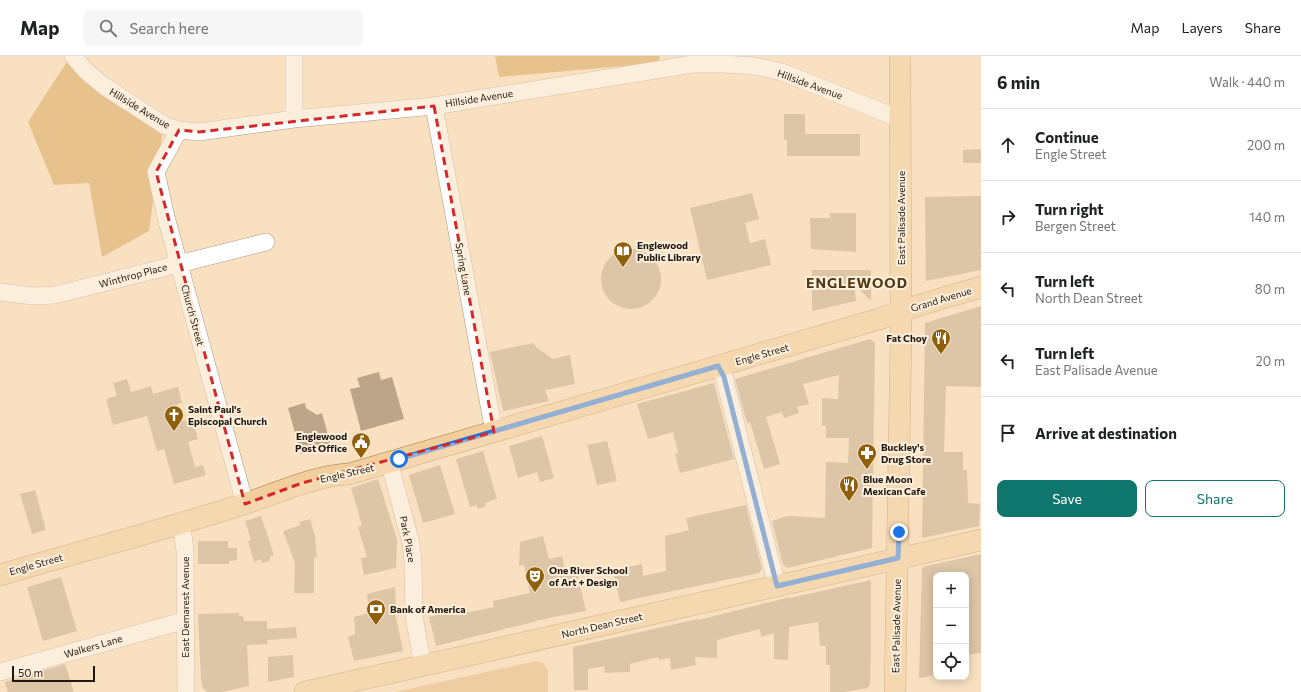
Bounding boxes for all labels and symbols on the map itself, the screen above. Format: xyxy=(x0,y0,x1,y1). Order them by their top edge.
street label: Hillside Avenue xyxy=(776,67,844,101)
street label: Hillside Avenue xyxy=(108,85,172,131)
street label: Hillside Avenue xyxy=(444,87,514,109)
street label: East Palisade Avenue xyxy=(895,171,907,265)
place label: Englewood Public Library xyxy=(637,239,701,263)
library icon: Englewood Public Library xyxy=(612,240,634,268)
street label: Spring Lane xyxy=(453,242,475,296)
street label: Winthrop Place xyxy=(98,260,168,290)
district label: ENGLEWOOD xyxy=(806,274,908,291)
street label: Church Street xyxy=(179,283,207,347)
street label: Grand Avenue xyxy=(909,284,973,314)
restaurant icon: Fat Choy xyxy=(930,327,952,355)
place label: Fat Choy xyxy=(886,332,927,344)
street label: Engle Street xyxy=(734,341,790,367)
place label: Saint Paul's Episcopal Church xyxy=(188,403,267,427)
church icon: Saint Paul's Episcopal Church xyxy=(163,404,185,432)
place label: Englewood Post Office xyxy=(295,430,347,454)
public building icon: Englewood Post Office xyxy=(350,431,372,459)
place label: Buckley's Drug Store xyxy=(881,441,931,465)
pharmacy icon: Buckley's Drug Store xyxy=(856,442,878,470)
route start xyxy=(390,450,408,468)
street label: Engle Street xyxy=(319,461,375,485)
place label: Blue Moon Mexican Cafe xyxy=(863,473,925,497)
restaurant icon: Blue Moon Mexican Cafe xyxy=(838,474,860,502)
street label: Park Place xyxy=(398,515,418,563)
route end xyxy=(890,523,908,541)
street label: Engle Street xyxy=(8,551,64,577)
street label: East Demarest Avenue xyxy=(179,556,191,658)
place label: One River School of Art + Design xyxy=(549,564,628,588)
theatre icon: One River School of Art + Design xyxy=(524,565,546,593)
street label: East Palisade Avenue xyxy=(889,579,903,673)
bank icon: Bank of America xyxy=(365,598,387,626)
place label: Bank of America xyxy=(390,603,465,615)
street label: North Dean Street xyxy=(560,610,644,640)
street label: Walkers Lane xyxy=(62,632,124,660)
scale bar xyxy=(12,664,95,683)

